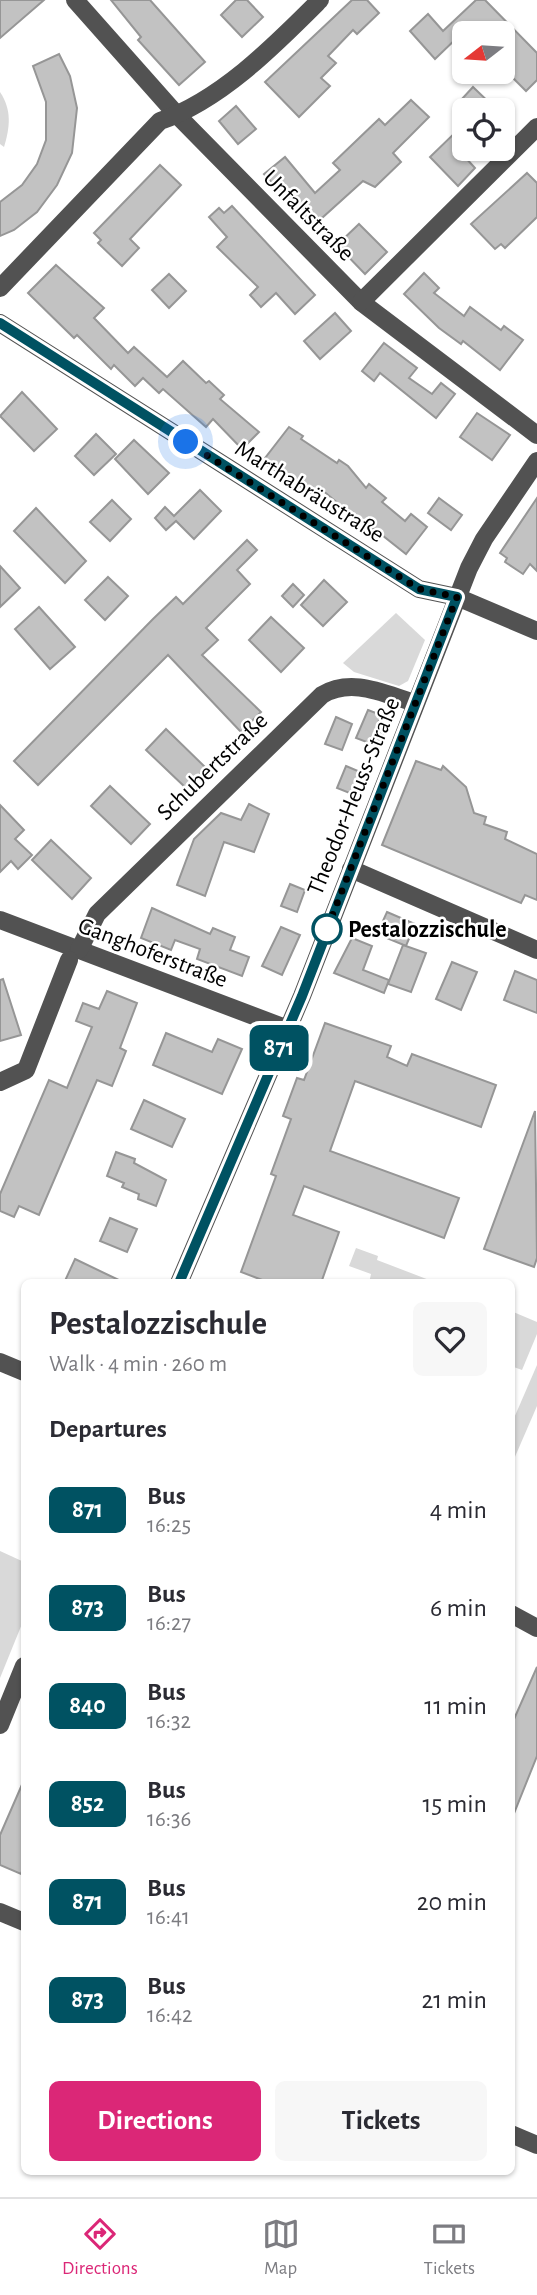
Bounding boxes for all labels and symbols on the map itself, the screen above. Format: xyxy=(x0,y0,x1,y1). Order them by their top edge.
north arrow xyxy=(452,21,514,84)
street label: Unfaltstraße xyxy=(258,166,358,266)
your location xyxy=(168,424,203,459)
street label: Marthabräustraße xyxy=(231,436,388,547)
street label: Theodor-Heuss-Straße xyxy=(303,694,405,899)
street label: Schubertstraße xyxy=(153,708,273,825)
street label: Ganghoferstraße xyxy=(75,913,231,992)
marker: Pestalozzischule xyxy=(312,914,342,944)
place label: Pestalozzischule xyxy=(348,918,507,942)
line badge: 871 xyxy=(239,1025,319,1071)

